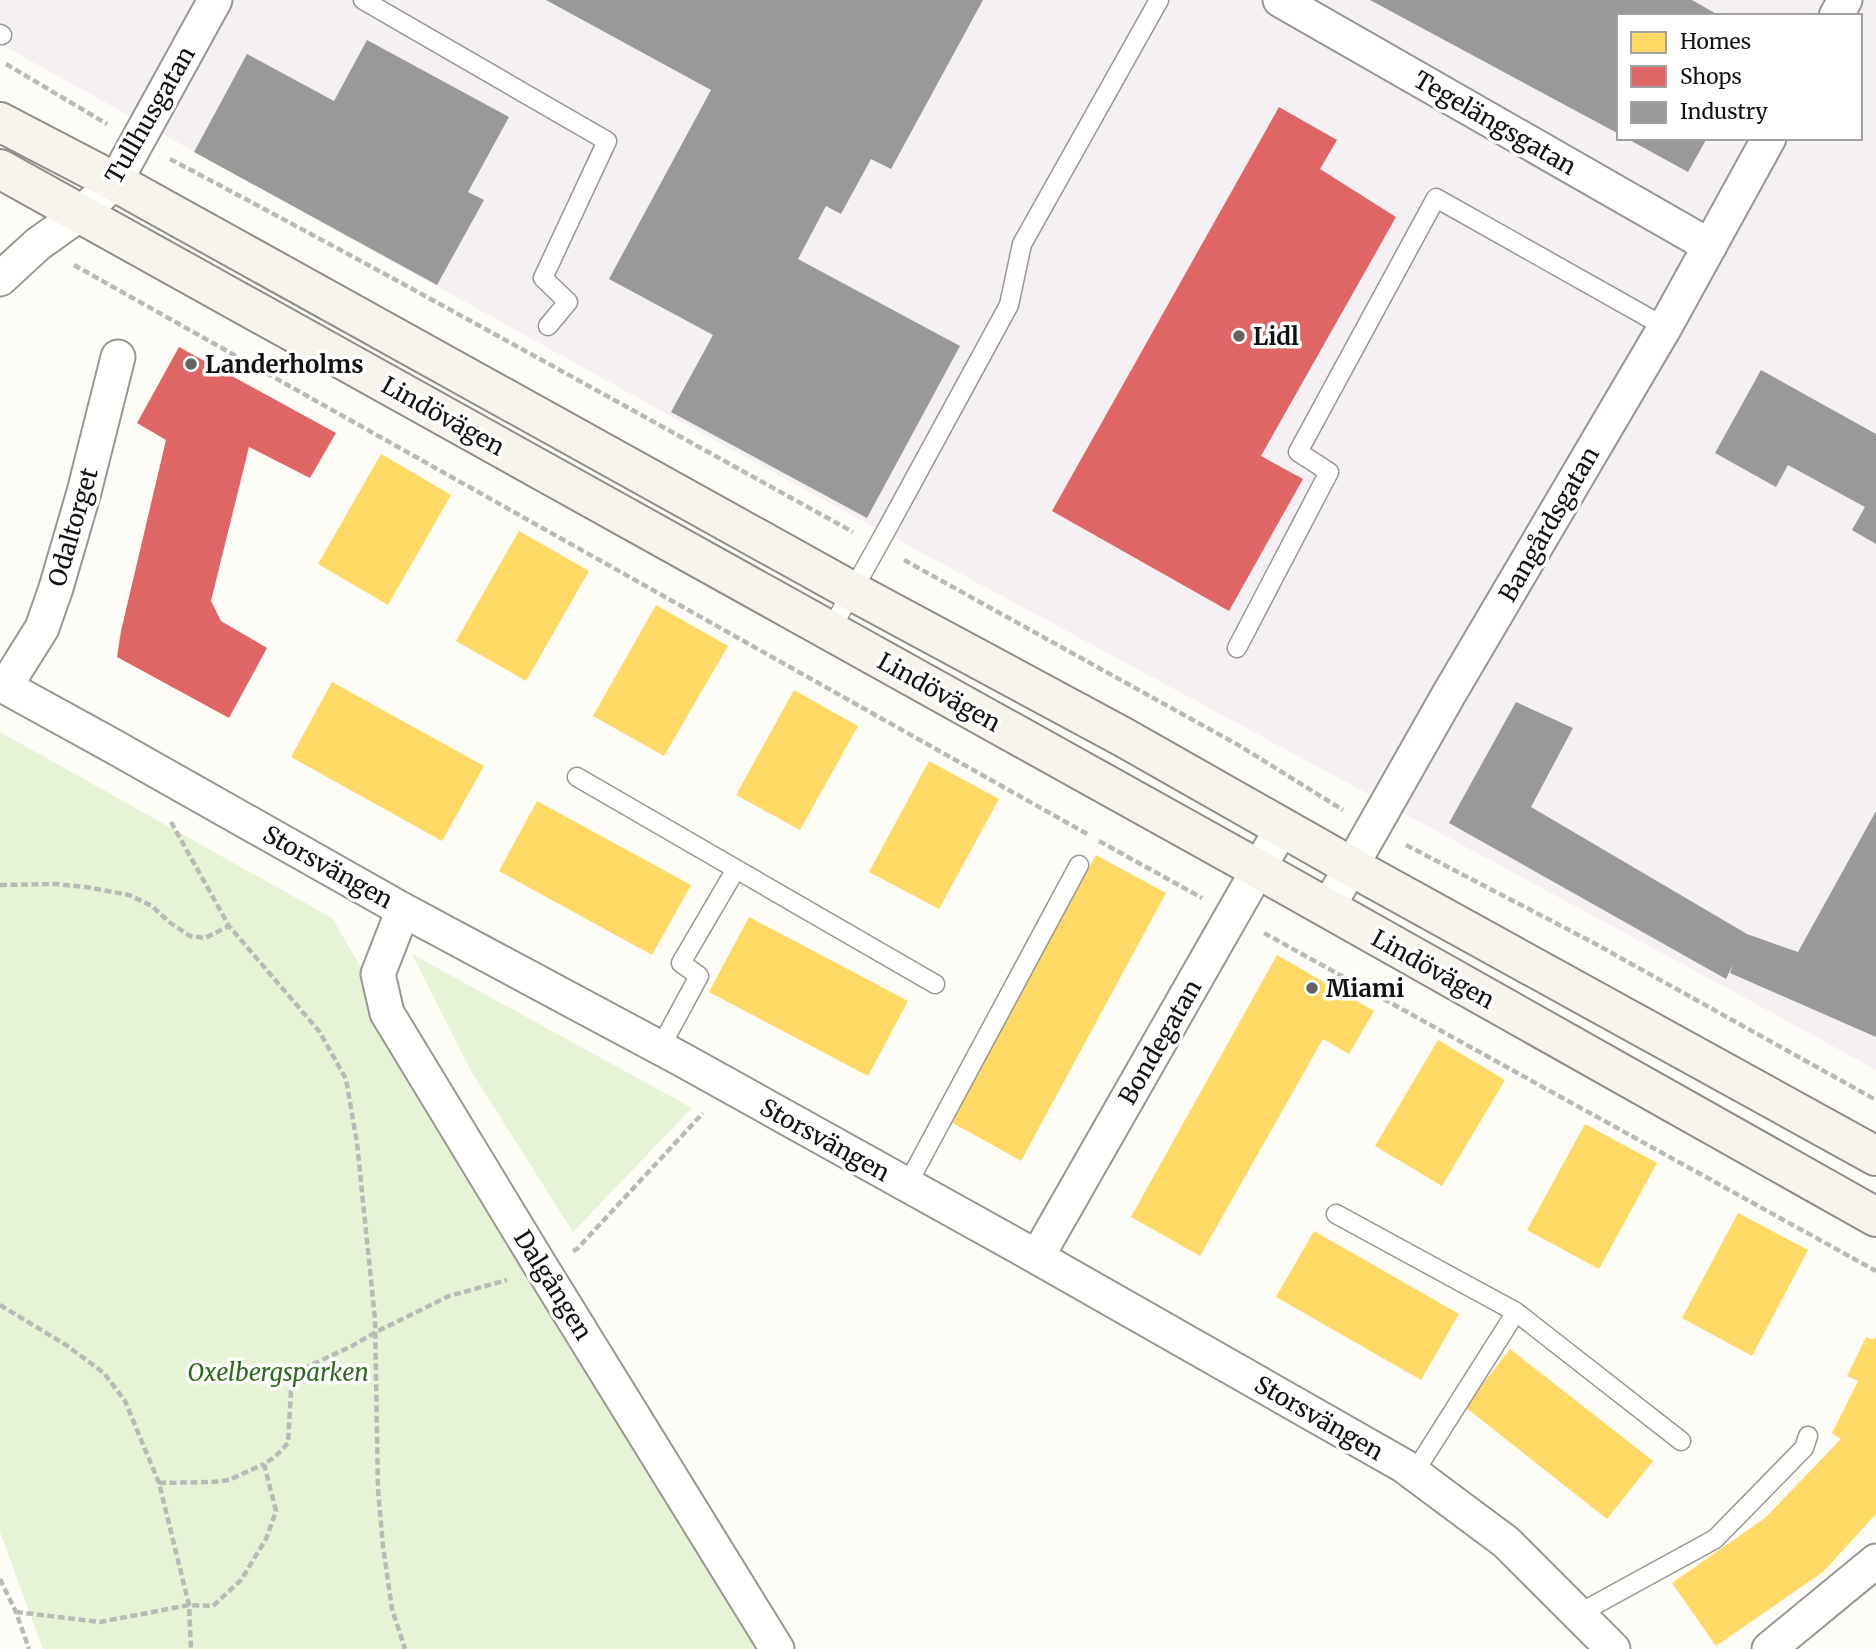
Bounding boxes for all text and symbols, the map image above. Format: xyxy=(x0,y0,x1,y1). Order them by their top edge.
legend xyxy=(1617,14,1862,140)
text: Homes xyxy=(1680,28,1751,55)
street label: Tullhusgatan xyxy=(98,41,202,189)
text: Shops xyxy=(1680,63,1742,90)
street label: Tegelängsgatan xyxy=(1408,64,1582,182)
text: Industry xyxy=(1680,98,1769,125)
place label: Lidl xyxy=(1253,321,1299,352)
marker: Lidl xyxy=(1231,328,1247,344)
place label: Landerholms xyxy=(205,349,364,380)
marker: Landerholms xyxy=(183,356,199,372)
street label: Lindövägen xyxy=(376,369,510,463)
street label: Bangårdsgatan xyxy=(1492,441,1606,607)
street label: Odaltorget xyxy=(41,464,105,590)
street label: Lindövägen xyxy=(872,645,1006,739)
street label: Storsvängen xyxy=(258,819,398,915)
street label: Lindövägen xyxy=(1366,922,1500,1016)
place label: Miami xyxy=(1326,973,1404,1004)
street label: Bondegatan xyxy=(1112,974,1208,1110)
marker: Miami xyxy=(1304,980,1320,996)
street label: Storsvängen xyxy=(755,1092,895,1188)
street label: Dalgången xyxy=(507,1224,599,1346)
park label: Oxelbergsparken xyxy=(187,1357,369,1388)
street label: Storsvängen xyxy=(1249,1369,1389,1467)

